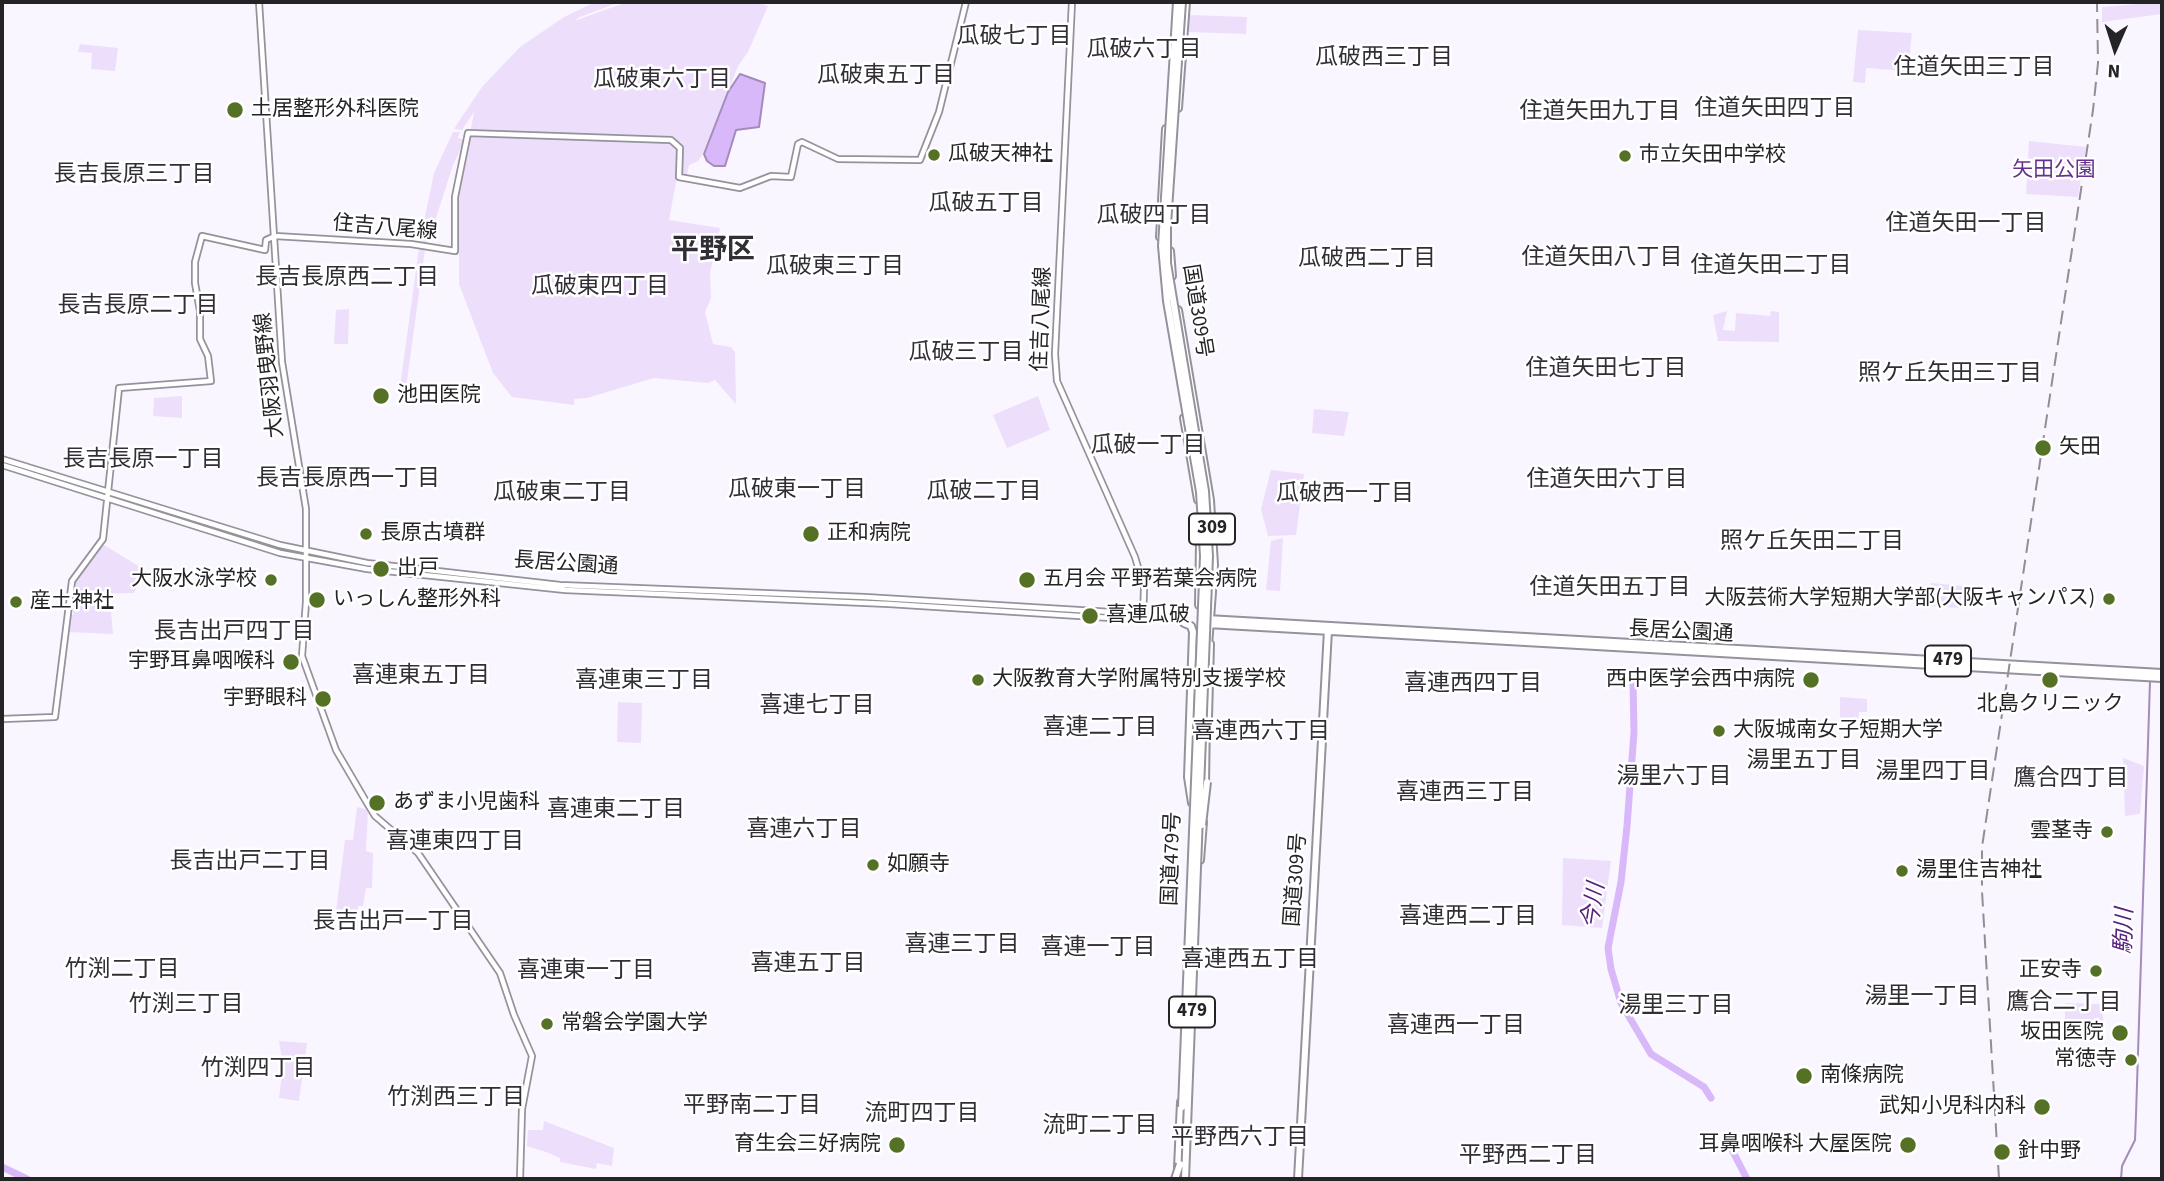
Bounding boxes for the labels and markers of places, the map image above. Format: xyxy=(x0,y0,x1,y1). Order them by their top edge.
place label: 土居整形外科医院 xyxy=(251,97,419,123)
marker: 土居整形外科医院 xyxy=(225,100,245,120)
place label: 瓜破天神社 xyxy=(948,142,1053,168)
place label: 市立矢田中学校 xyxy=(1639,143,1786,169)
marker: 瓜破天神社 xyxy=(926,147,942,163)
marker: 市立矢田中学校 xyxy=(1617,148,1633,164)
place label: 池田医院 xyxy=(397,383,481,409)
marker: 池田医院 xyxy=(371,386,391,406)
place label: 矢田 xyxy=(2059,435,2101,461)
marker: 矢田 xyxy=(2033,438,2053,458)
place label: 長原古墳群 xyxy=(380,521,485,547)
place label: 正和病院 xyxy=(827,521,911,547)
marker: 正和病院 xyxy=(801,524,821,544)
marker: 長原古墳群 xyxy=(358,526,374,542)
place label: 出戸 xyxy=(397,556,439,582)
marker: 出戸 xyxy=(371,559,391,579)
place label: 大阪水泳学校 xyxy=(131,567,257,593)
place label: 五月会 平野若葉会病院 xyxy=(1043,567,1257,593)
marker: 五月会 平野若葉会病院 xyxy=(1017,570,1037,590)
marker: 大阪水泳学校 xyxy=(263,572,279,588)
place label: 大阪芸術大学短期大学部(大阪キャンパス) xyxy=(1704,586,2095,612)
place label: いっしん整形外科 xyxy=(333,587,501,613)
place label: 産土神社 xyxy=(30,589,114,615)
marker: いっしん整形外科 xyxy=(307,590,327,610)
marker: 大阪芸術大学短期大学部(大阪キャンパス) xyxy=(2101,591,2117,607)
marker: 産土神社 xyxy=(8,594,24,610)
place label: 喜連瓜破 xyxy=(1106,603,1190,629)
marker: 喜連瓜破 xyxy=(1080,606,1100,626)
place label: 宇野耳鼻咽喉科 xyxy=(128,649,275,675)
marker: 宇野耳鼻咽喉科 xyxy=(281,652,301,672)
place label: 大阪教育大学附属特別支援学校 xyxy=(992,667,1286,693)
place label: 西中医学会西中病院 xyxy=(1606,667,1795,693)
marker: 西中医学会西中病院 xyxy=(1801,670,1821,690)
marker: 北島クリニック xyxy=(2040,670,2060,690)
marker: 大阪教育大学附属特別支援学校 xyxy=(970,672,986,688)
place label: 宇野眼科 xyxy=(223,686,307,712)
marker: 宇野眼科 xyxy=(313,689,333,709)
place label: 北島クリニック xyxy=(1977,692,2123,718)
place label: 大阪城南女子短期大学 xyxy=(1733,718,1943,744)
marker: 大阪城南女子短期大学 xyxy=(1711,723,1727,739)
place label: あずま小児歯科 xyxy=(393,790,540,816)
marker: あずま小児歯科 xyxy=(367,793,387,813)
place label: 雲茎寺 xyxy=(2030,819,2093,845)
marker: 雲茎寺 xyxy=(2099,824,2115,840)
place label: 如願寺 xyxy=(887,852,950,878)
marker: 如願寺 xyxy=(865,857,881,873)
place label: 湯里住吉神社 xyxy=(1916,858,2042,884)
marker: 湯里住吉神社 xyxy=(1894,863,1910,879)
place label: 正安寺 xyxy=(2019,958,2082,984)
marker: 正安寺 xyxy=(2088,963,2104,979)
place label: 常磐会学園大学 xyxy=(561,1011,708,1037)
marker: 常磐会学園大学 xyxy=(539,1016,555,1032)
place label: 坂田医院 xyxy=(2020,1020,2104,1046)
marker: 坂田医院 xyxy=(2110,1023,2130,1043)
place label: 常徳寺 xyxy=(2054,1047,2117,1073)
marker: 常徳寺 xyxy=(2123,1052,2139,1068)
place label: 南條病院 xyxy=(1820,1063,1904,1089)
marker: 南條病院 xyxy=(1794,1066,1814,1086)
place label: 武知小児科内科 xyxy=(1879,1094,2026,1120)
marker: 武知小児科内科 xyxy=(2032,1097,2052,1117)
place label: 育生会三好病院 xyxy=(734,1132,881,1158)
place label: 耳鼻咽喉科 大屋医院 xyxy=(1699,1132,1892,1158)
marker: 育生会三好病院 xyxy=(887,1135,907,1155)
marker: 耳鼻咽喉科 大屋医院 xyxy=(1898,1135,1918,1155)
place label: 針中野 xyxy=(2018,1139,2081,1165)
marker: 針中野 xyxy=(1992,1142,2012,1162)

